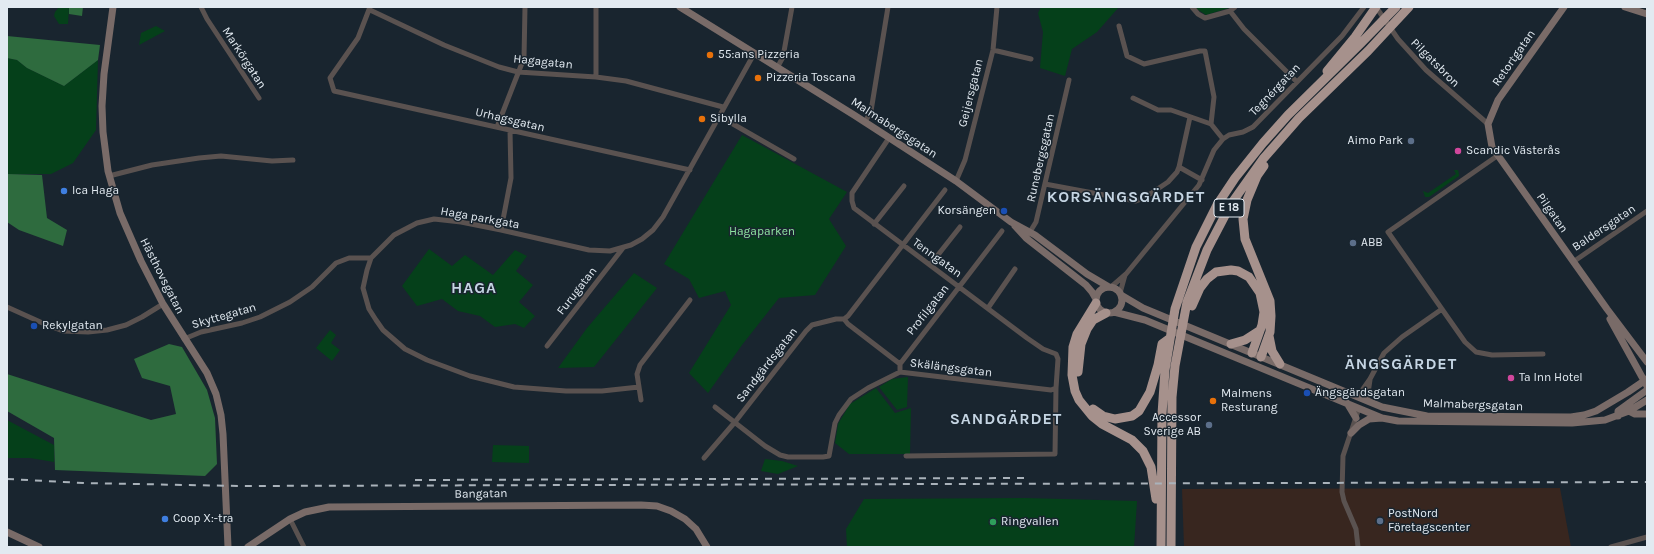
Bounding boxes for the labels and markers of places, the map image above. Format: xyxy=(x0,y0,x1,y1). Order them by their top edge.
place label: 55:ans Pizzeria xyxy=(718,48,800,62)
marker: 55:ans Pizzeria xyxy=(705,50,715,60)
place label: Pizzeria Toscana xyxy=(766,71,856,85)
marker: Pizzeria Toscana xyxy=(753,73,763,83)
place label: Sibylla xyxy=(710,112,747,126)
marker: Sibylla xyxy=(697,114,707,124)
place label: Aimo Park xyxy=(1348,134,1403,148)
marker: Aimo Park xyxy=(1406,136,1416,146)
place label: Scandic Västerås xyxy=(1466,144,1560,158)
marker: Scandic Västerås xyxy=(1453,146,1463,156)
place label: Ica Haga xyxy=(72,184,119,198)
marker: Ica Haga xyxy=(59,186,69,196)
place label: Korsängen xyxy=(937,204,996,218)
marker: Korsängen xyxy=(999,206,1009,216)
place label: ABB xyxy=(1361,236,1383,250)
marker: ABB xyxy=(1348,238,1358,248)
place label: Rekylgatan xyxy=(42,319,103,333)
marker: Rekylgatan xyxy=(29,321,39,331)
place label: Ta Inn Hotel xyxy=(1519,371,1583,385)
marker: Ta Inn Hotel xyxy=(1506,373,1516,383)
place label: Ängsgärdsgatan xyxy=(1315,386,1405,400)
place label: Malmens Resturang xyxy=(1221,387,1278,415)
marker: Ängsgärdsgatan xyxy=(1302,388,1312,398)
marker: Malmens Resturang xyxy=(1208,396,1218,406)
place label: Accessor Sverige AB xyxy=(1144,411,1201,439)
marker: Accessor Sverige AB xyxy=(1204,420,1214,430)
place label: PostNord Företagscenter xyxy=(1388,507,1470,535)
place label: Coop X:-tra xyxy=(173,512,233,526)
marker: Coop X:-tra xyxy=(160,514,170,524)
place label: Ringvallen xyxy=(1001,515,1059,529)
marker: PostNord Företagscenter xyxy=(1375,516,1385,526)
marker: Ringvallen xyxy=(988,517,998,527)

